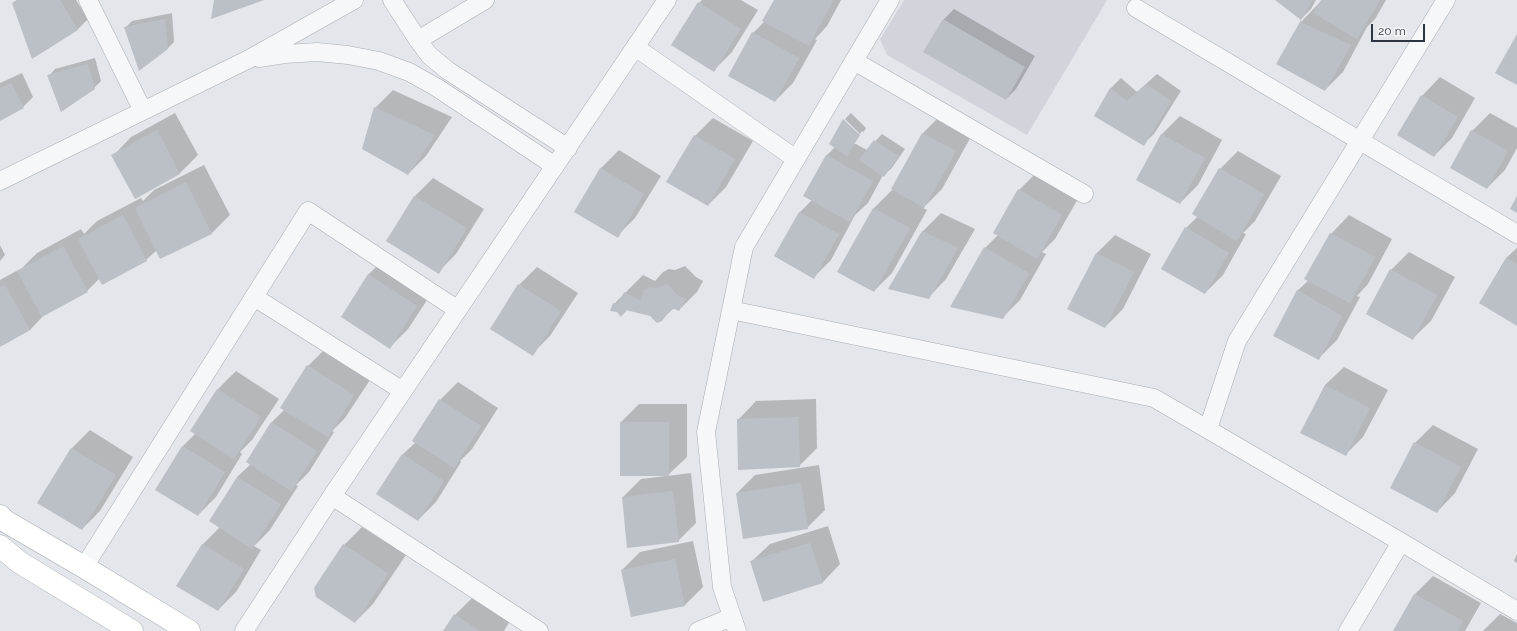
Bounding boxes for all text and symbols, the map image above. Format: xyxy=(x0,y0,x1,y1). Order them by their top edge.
scale bar xyxy=(1373,16,1427,42)
text: 20 m xyxy=(1378,24,1406,38)

